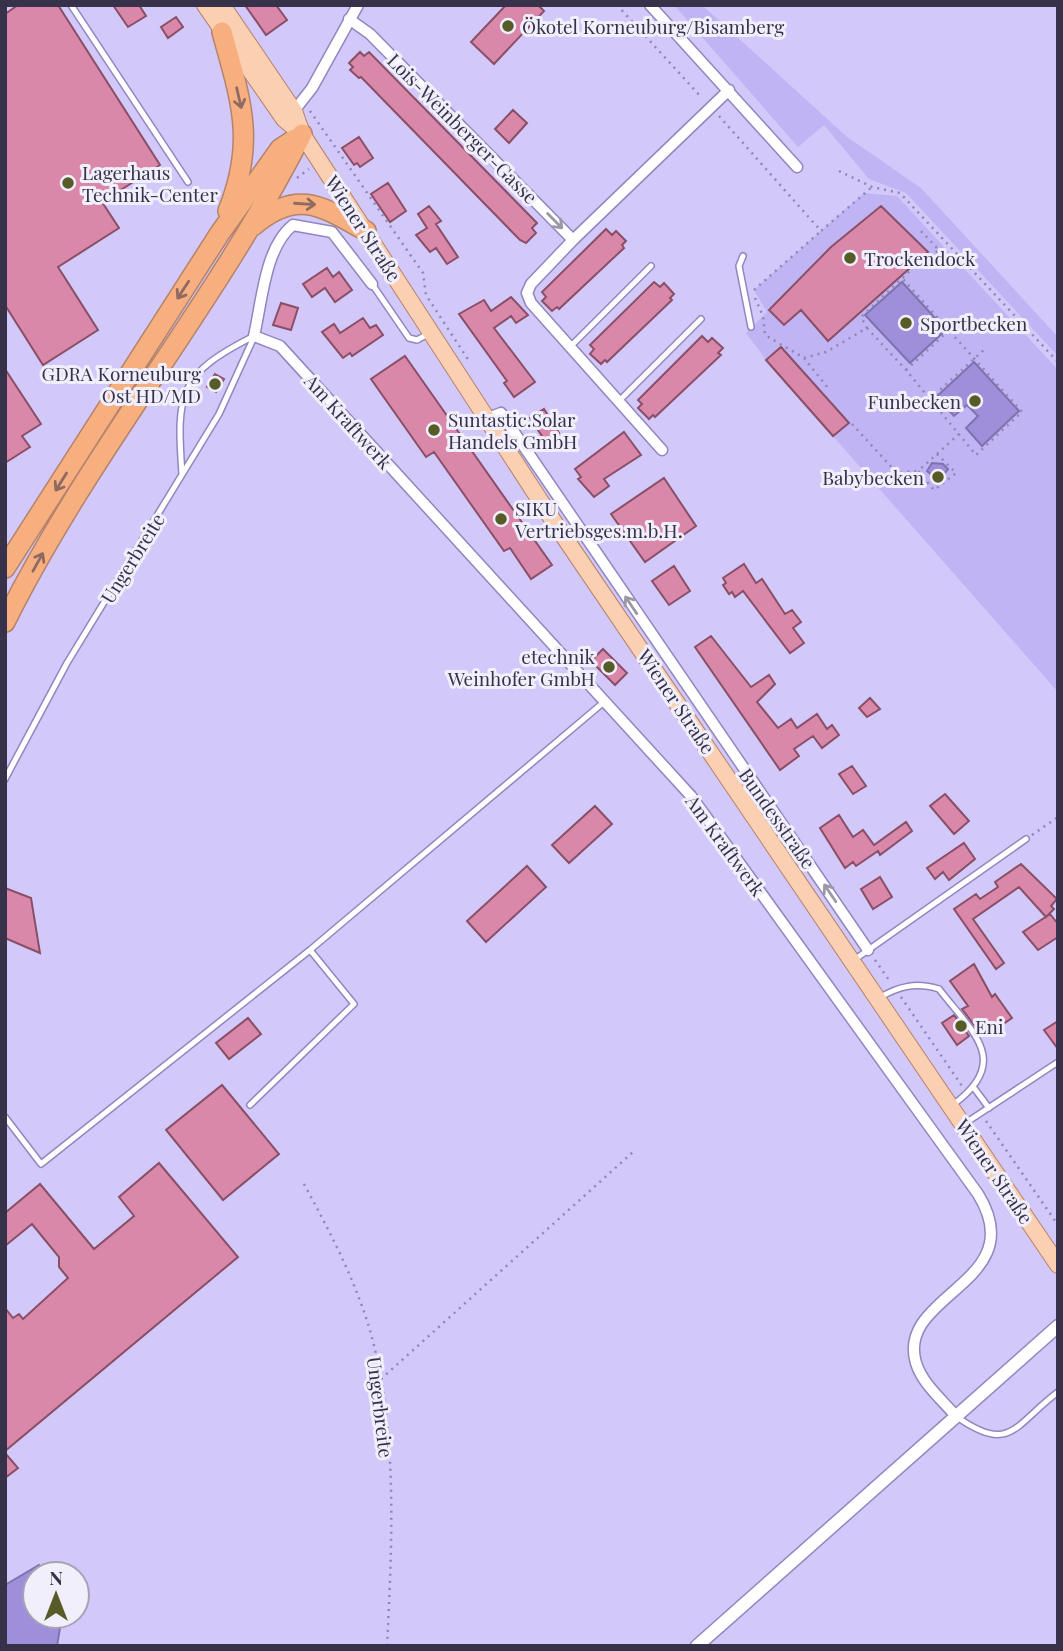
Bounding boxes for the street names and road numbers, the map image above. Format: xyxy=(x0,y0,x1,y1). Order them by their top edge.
street label: Lois-Weinberger-Gasse xyxy=(382,47,544,209)
street label: Wiener Straße xyxy=(320,169,408,286)
street label: Am Kraftwerk xyxy=(299,367,399,475)
street label: Ungerbreite xyxy=(94,508,170,608)
street label: Wiener Straße xyxy=(632,643,722,759)
street label: Bundesstraße xyxy=(734,763,822,873)
street label: Am Kraftwerk xyxy=(680,788,772,901)
street label: Wiener Straße xyxy=(950,1113,1040,1229)
street label: Ungerbreite xyxy=(362,1355,400,1459)

